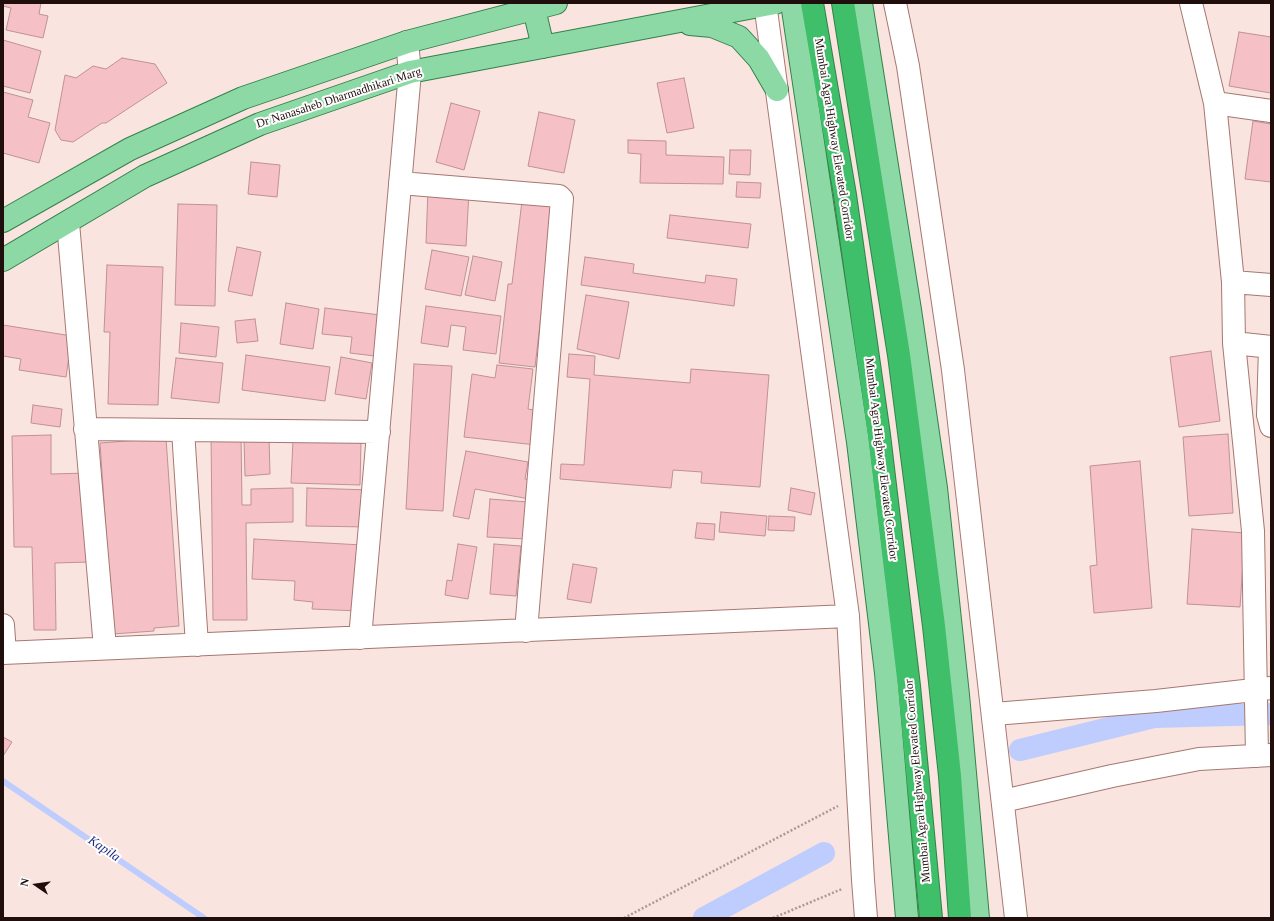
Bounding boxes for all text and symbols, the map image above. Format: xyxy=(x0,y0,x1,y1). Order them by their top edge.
street label: Mumbai Agra Highway Elevated Corridor xyxy=(811,37,857,241)
street label: Dr Nanasaheb Dharmadhikari Marg xyxy=(255,64,423,132)
street label: Mumbai Agra Highway Elevated Corridor xyxy=(861,357,901,561)
street label: Mumbai Agra Highway Elevated Corridor xyxy=(902,679,934,883)
water label: Kapila xyxy=(85,833,123,865)
north arrow xyxy=(16,865,56,905)
text: N xyxy=(18,877,31,888)

